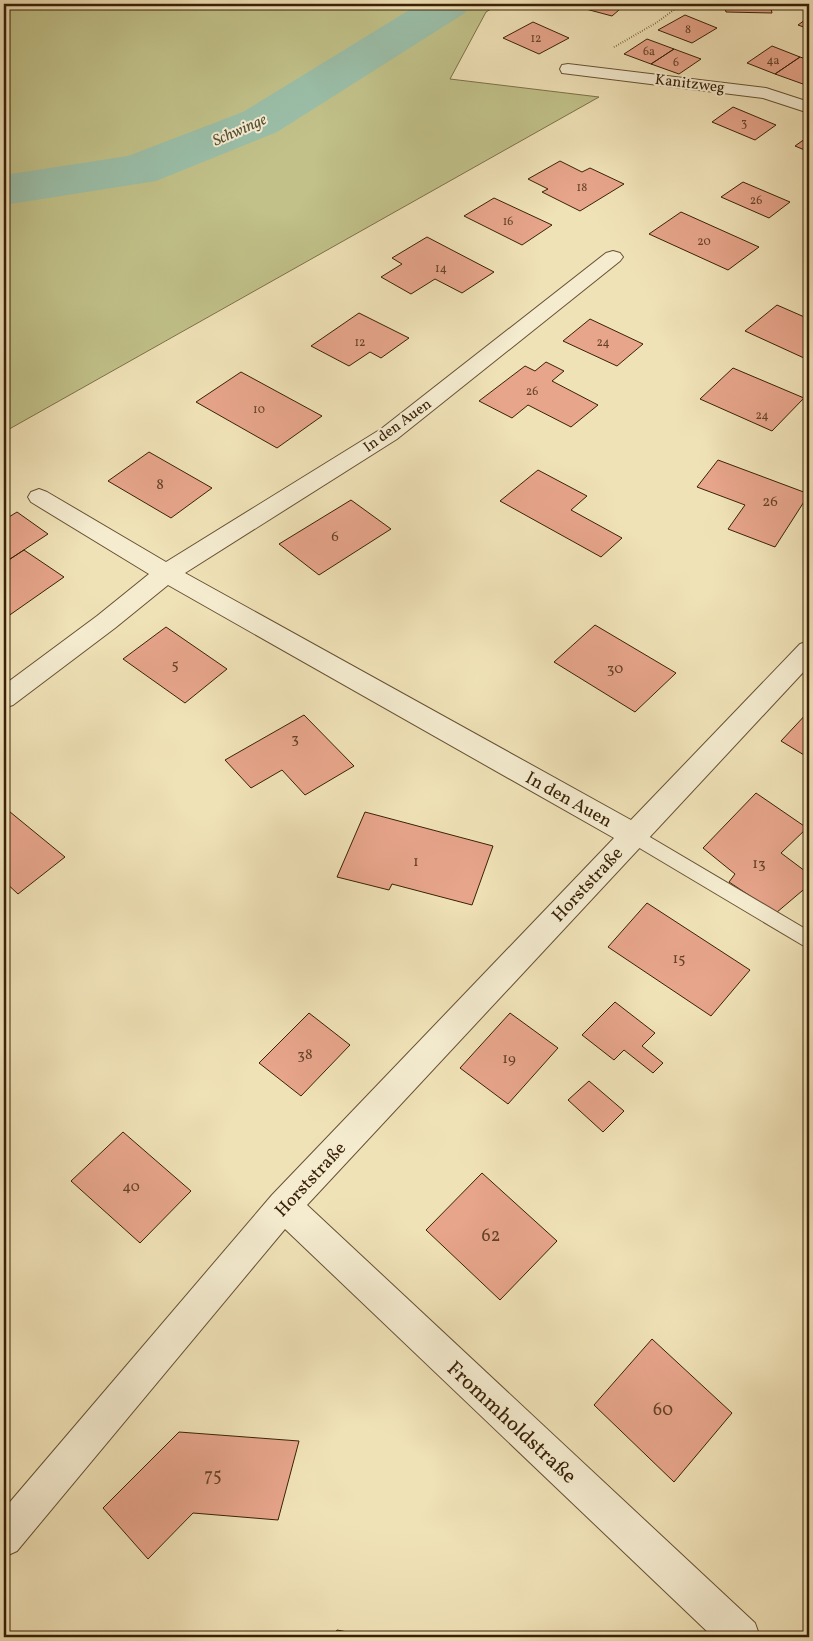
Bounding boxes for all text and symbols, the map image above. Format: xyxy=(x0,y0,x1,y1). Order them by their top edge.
house number: 8 xyxy=(685,22,691,38)
house number: 12 xyxy=(530,31,542,47)
house number: 6a xyxy=(643,44,655,60)
house number: 4a xyxy=(766,53,780,69)
house number: 6 xyxy=(673,55,679,71)
street label: Kanitzweg xyxy=(654,70,726,99)
water label: Schwinge xyxy=(209,109,270,152)
house number: 3 xyxy=(741,116,747,132)
house number: 18 xyxy=(577,180,587,196)
house number: 26 xyxy=(750,193,762,209)
house number: 16 xyxy=(503,214,513,230)
house number: 20 xyxy=(697,234,711,250)
house number: 14 xyxy=(435,261,447,277)
house number: 12 xyxy=(354,335,366,351)
house number: 24 xyxy=(596,335,610,351)
house number: 26 xyxy=(526,384,538,400)
street label: In den Auen xyxy=(360,394,436,458)
house number: 10 xyxy=(253,402,265,418)
house number: 24 xyxy=(755,408,769,424)
house number: 8 xyxy=(156,475,164,496)
house number: 26 xyxy=(762,492,778,513)
house number: 6 xyxy=(331,527,339,548)
house number: 5 xyxy=(171,655,179,676)
house number: 30 xyxy=(607,659,623,680)
house number: 3 xyxy=(291,729,299,750)
street label: In den Auen xyxy=(520,766,616,835)
street label: Horststraße xyxy=(547,842,629,928)
house number: 1 xyxy=(413,852,419,873)
house number: 13 xyxy=(752,854,766,875)
house number: 15 xyxy=(672,949,686,970)
house number: 38 xyxy=(297,1045,313,1066)
house number: 19 xyxy=(502,1049,516,1070)
street label: Horststraße xyxy=(270,1137,352,1223)
house number: 40 xyxy=(122,1177,140,1198)
house number: 62 xyxy=(482,1224,500,1249)
street label: Frommholdstraße xyxy=(440,1355,582,1491)
house number: 60 xyxy=(653,1398,673,1423)
house number: 75 xyxy=(204,1464,222,1489)

